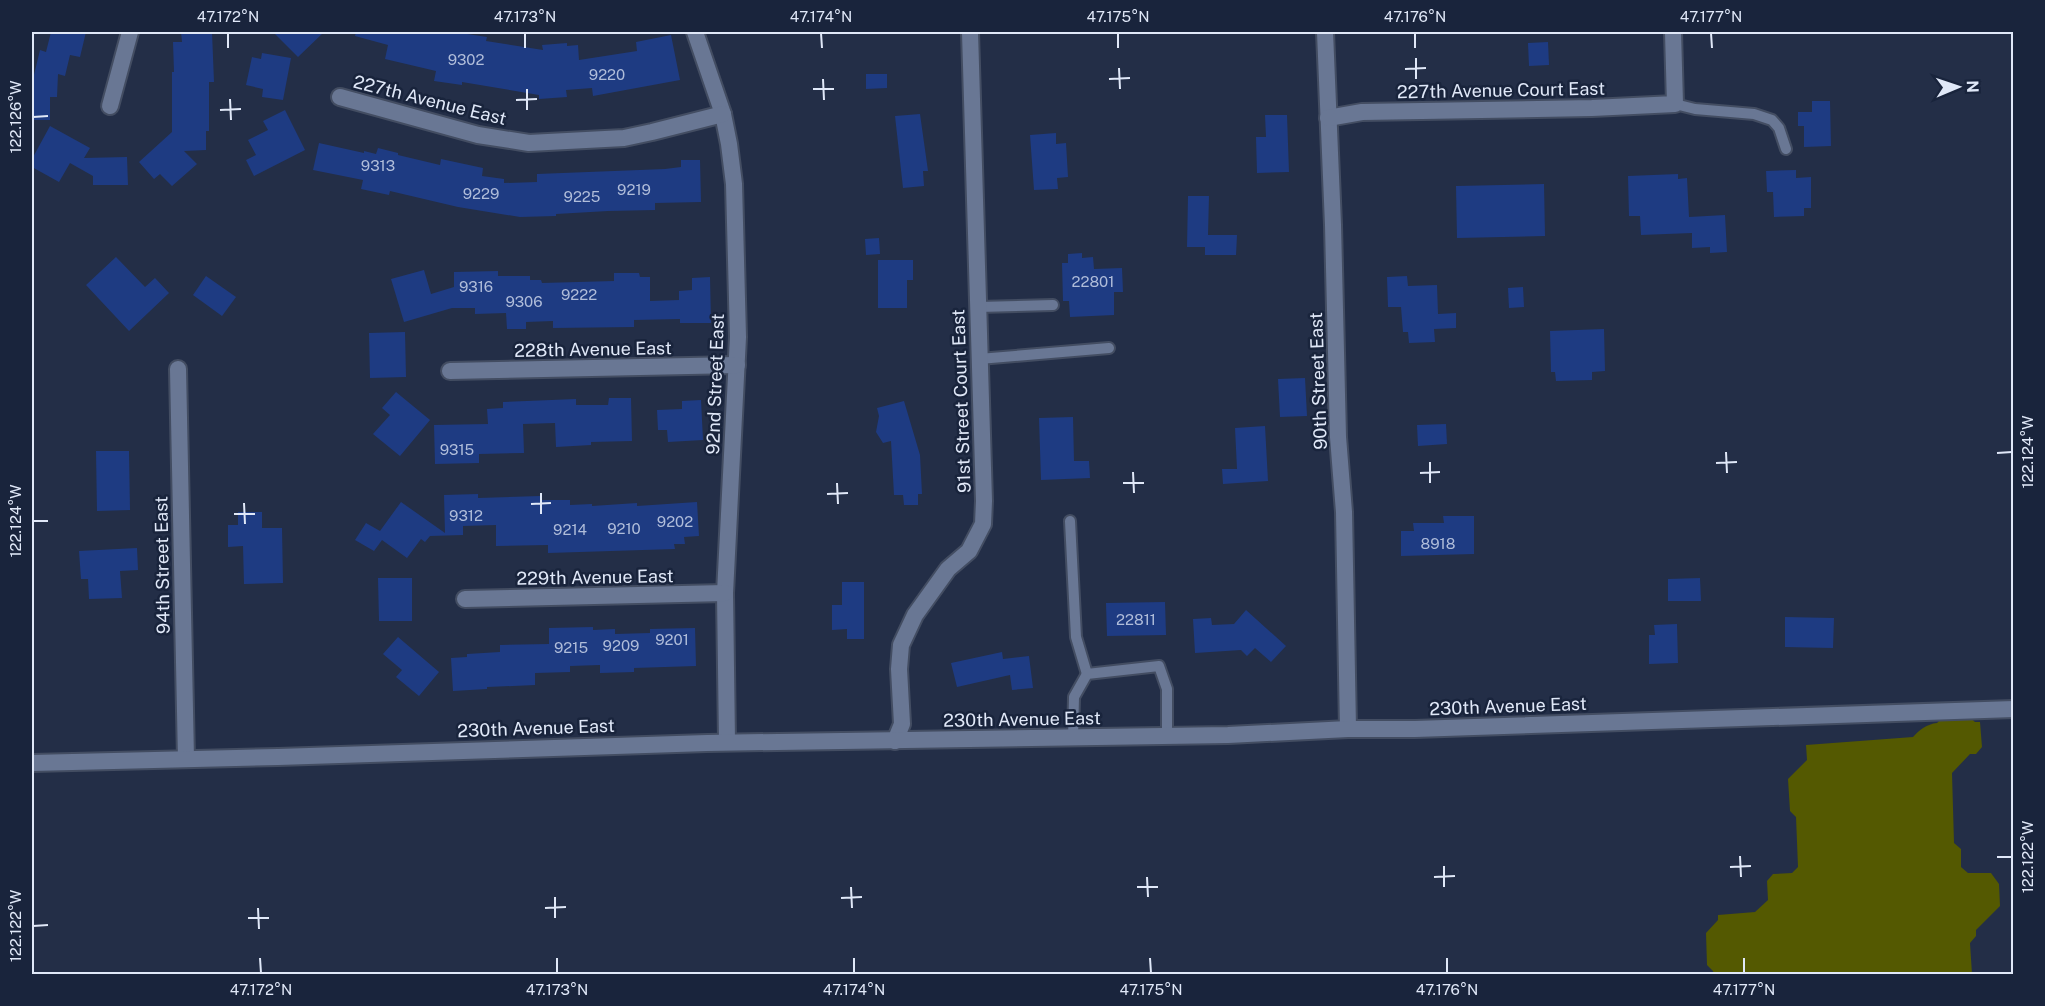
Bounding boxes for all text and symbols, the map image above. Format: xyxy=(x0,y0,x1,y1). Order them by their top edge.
text: 47.172°N xyxy=(197,8,259,25)
text: 47.173°N xyxy=(494,8,556,25)
text: 47.174°N xyxy=(790,8,852,25)
text: 47.175°N xyxy=(1087,8,1149,25)
text: 47.176°N xyxy=(1384,8,1446,25)
text: 47.177°N xyxy=(1680,8,1742,25)
house number: 9302 xyxy=(448,51,484,68)
north arrow xyxy=(1928,57,1988,117)
house number: 9220 xyxy=(589,66,625,83)
street label: 227th Avenue East xyxy=(351,71,509,129)
street label: 227th Avenue Court East xyxy=(1397,78,1605,102)
text: N xyxy=(1963,80,1982,93)
text: 122.126°W xyxy=(7,81,24,154)
house number: 9313 xyxy=(361,157,395,174)
house number: 9219 xyxy=(617,181,651,198)
house number: 9229 xyxy=(463,185,499,202)
house number: 9225 xyxy=(564,188,600,205)
house number: 22801 xyxy=(1072,273,1114,290)
house number: 9316 xyxy=(459,278,493,295)
house number: 9222 xyxy=(561,286,597,303)
house number: 9306 xyxy=(505,293,543,310)
street label: 91st Street Court East xyxy=(947,309,975,493)
street label: 90th Street East xyxy=(1305,312,1331,450)
street label: 92nd Street East xyxy=(702,313,728,455)
street label: 228th Avenue East xyxy=(514,337,672,361)
text: 122.124°W xyxy=(2019,415,2036,489)
house number: 9315 xyxy=(440,441,474,458)
text: 122.124°W xyxy=(7,484,24,558)
street label: 94th Street East xyxy=(150,496,174,634)
house number: 9312 xyxy=(449,507,483,524)
house number: 9202 xyxy=(657,513,693,530)
house number: 9210 xyxy=(607,520,641,537)
house number: 9214 xyxy=(553,521,587,538)
house number: 8918 xyxy=(1421,535,1455,552)
street label: 229th Avenue East xyxy=(516,565,674,589)
house number: 22811 xyxy=(1116,611,1156,628)
house number: 9201 xyxy=(655,631,689,648)
house number: 9209 xyxy=(603,637,639,654)
house number: 9215 xyxy=(554,639,588,656)
street label: 230th Avenue East xyxy=(1429,693,1587,719)
street label: 230th Avenue East xyxy=(943,707,1101,731)
street label: 230th Avenue East xyxy=(457,715,615,741)
text: 122.122°W xyxy=(2019,821,2036,893)
text: 122.122°W xyxy=(7,890,24,962)
text: 47.172°N xyxy=(230,981,292,998)
text: 47.173°N xyxy=(526,981,588,998)
text: 47.174°N xyxy=(823,981,885,998)
text: 47.175°N xyxy=(1120,981,1182,998)
text: 47.176°N xyxy=(1416,981,1478,998)
text: 47.177°N xyxy=(1713,981,1775,998)

